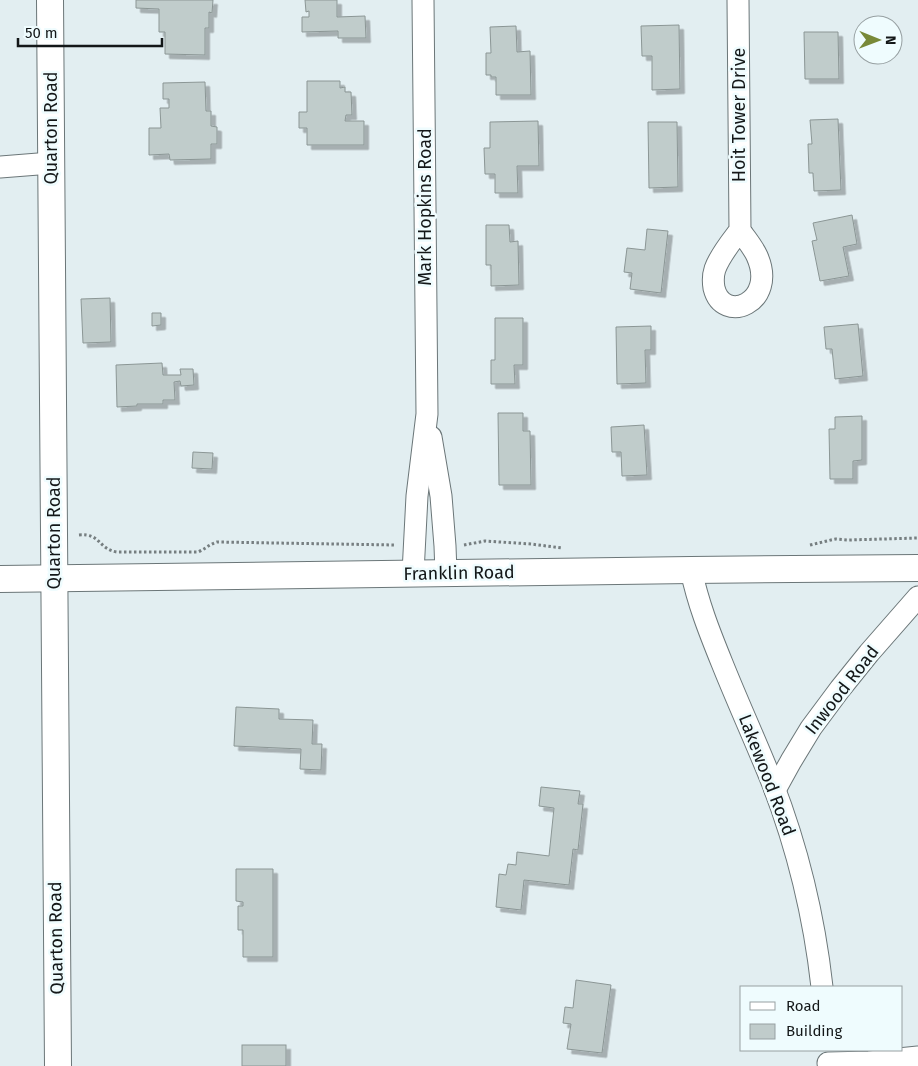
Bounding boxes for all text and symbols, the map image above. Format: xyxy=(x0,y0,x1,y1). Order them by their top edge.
scale bar xyxy=(18,15,161,47)
north arrow xyxy=(853,15,903,65)
text: 50 m xyxy=(25,24,58,42)
text: N xyxy=(882,35,899,45)
street label: Hoit Tower Drive xyxy=(728,48,750,182)
street label: Quarton Road xyxy=(40,71,62,185)
street label: Mark Hopkins Road xyxy=(414,128,436,286)
street label: Quarton Road xyxy=(43,476,65,590)
street label: Franklin Road xyxy=(403,561,515,585)
street label: Inwood Road xyxy=(800,641,884,739)
street label: Lakewood Road xyxy=(734,711,800,839)
street label: Quarton Road xyxy=(44,881,68,995)
legend xyxy=(740,986,903,1051)
text: Road xyxy=(786,997,821,1015)
text: Building xyxy=(786,1022,842,1040)

